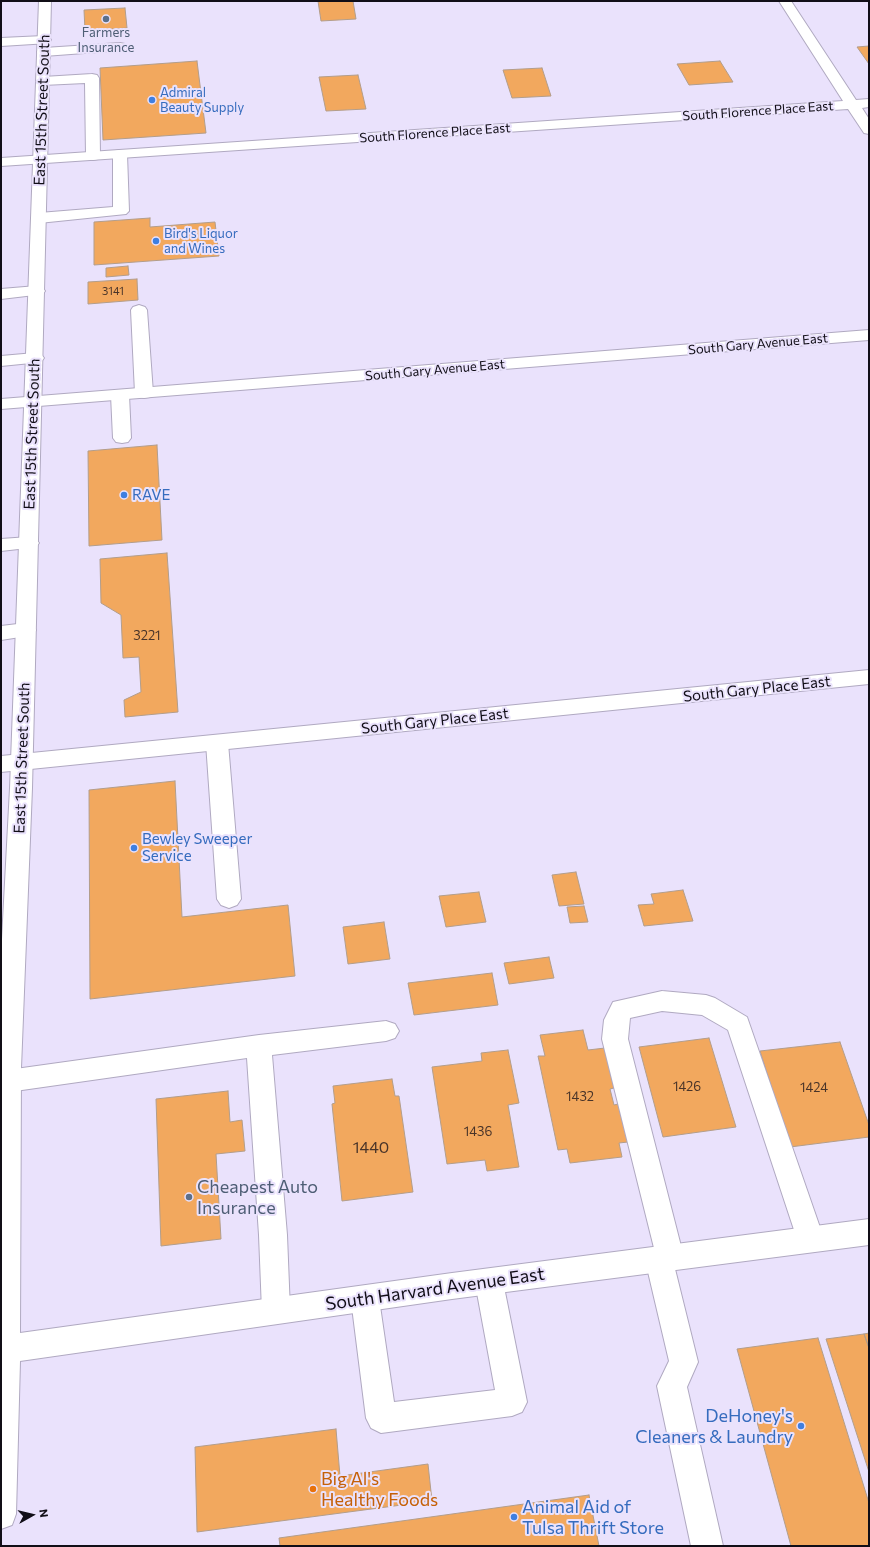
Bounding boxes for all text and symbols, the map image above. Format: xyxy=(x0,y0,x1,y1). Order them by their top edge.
marker: Farmers Insurance xyxy=(101,14,111,24)
place label: Farmers Insurance xyxy=(78,25,134,56)
street label: East 15th Street South xyxy=(30,34,54,186)
place label: Admiral Beauty Supply xyxy=(160,85,244,116)
marker: Admiral Beauty Supply xyxy=(147,95,157,105)
street label: South Florence Place East xyxy=(682,98,834,124)
street label: South Florence Place East xyxy=(359,120,511,146)
place label: Bird's Liquor and Wines xyxy=(164,226,238,257)
marker: Bird's Liquor and Wines xyxy=(151,236,161,246)
house number: 3141 xyxy=(102,284,124,298)
street label: South Gary Avenue East xyxy=(687,330,829,358)
street label: South Gary Avenue East xyxy=(364,356,506,384)
street label: East 15th Street South xyxy=(20,358,44,510)
place label: RAVE xyxy=(132,486,171,504)
marker: RAVE xyxy=(119,490,129,500)
house number: 3221 xyxy=(133,628,161,644)
street label: South Gary Place East xyxy=(682,672,832,706)
street label: East 15th Street South xyxy=(10,682,34,834)
street label: South Gary Place East xyxy=(360,704,510,738)
place label: Bewley Sweeper Service xyxy=(142,830,252,865)
marker: Bewley Sweeper Service xyxy=(129,843,139,853)
house number: 1426 xyxy=(673,1079,701,1095)
house number: 1424 xyxy=(800,1080,828,1096)
house number: 1432 xyxy=(566,1089,594,1105)
house number: 1436 xyxy=(464,1124,492,1140)
house number: 1440 xyxy=(353,1138,389,1158)
place label: Cheapest Auto Insurance xyxy=(197,1176,318,1218)
marker: Cheapest Auto Insurance xyxy=(184,1192,194,1202)
street label: South Harvard Avenue East xyxy=(324,1263,546,1315)
place label: DeHoney's Cleaners & Laundry xyxy=(635,1405,793,1448)
marker: DeHoney's Cleaners & Laundry xyxy=(796,1421,806,1431)
place label: Big Al's Healthy Foods xyxy=(321,1468,438,1510)
marker: Big Al's Healthy Foods xyxy=(308,1484,318,1494)
north arrow xyxy=(12,1495,52,1535)
place label: Animal Aid of Tulsa Thrift Store xyxy=(522,1496,664,1538)
text: N xyxy=(37,1508,51,1518)
marker: Animal Aid of Tulsa Thrift Store xyxy=(509,1512,519,1522)

